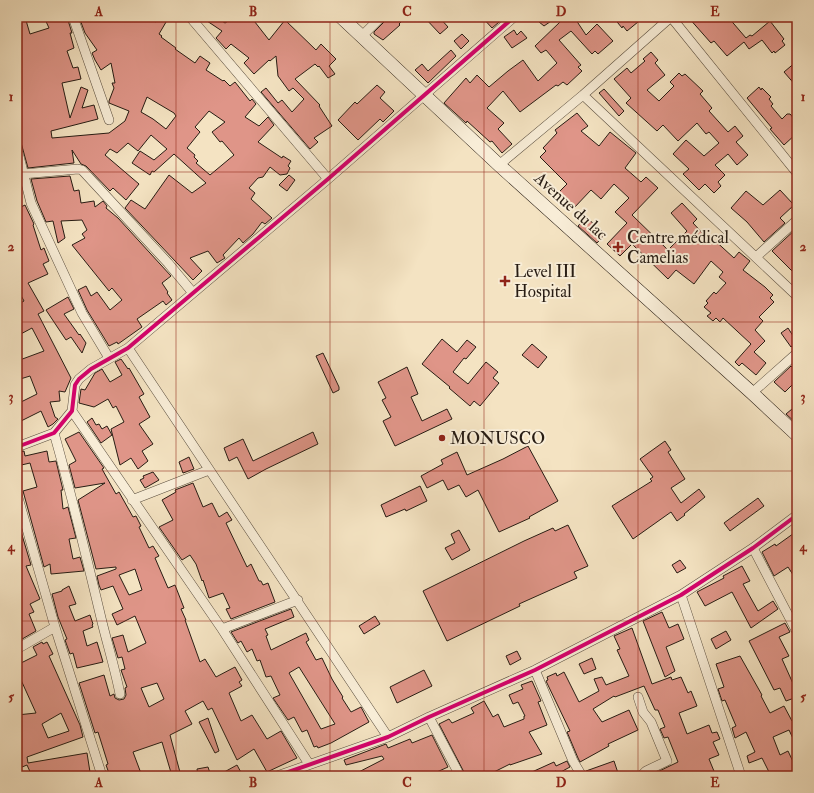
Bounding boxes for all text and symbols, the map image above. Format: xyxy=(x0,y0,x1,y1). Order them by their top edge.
text: A xyxy=(94,4,104,20)
text: B xyxy=(249,4,257,20)
text: C xyxy=(402,4,412,20)
text: D xyxy=(556,4,567,20)
text: E xyxy=(710,4,720,20)
text: 1 xyxy=(9,89,14,105)
text: 1 xyxy=(801,89,806,105)
street label: Avenue du lac xyxy=(529,167,612,245)
place label: Centre médical Camelias xyxy=(627,227,730,268)
text: 2 xyxy=(8,239,15,255)
text: 2 xyxy=(800,239,807,255)
marker: Centre médical Camelias xyxy=(612,241,624,253)
place label: Level III Hospital xyxy=(514,261,576,303)
marker: Level III Hospital xyxy=(499,275,511,287)
text: 3 xyxy=(9,389,14,405)
text: 3 xyxy=(801,389,806,405)
place label: MONUSCO xyxy=(450,428,545,449)
marker: MONUSCO xyxy=(437,433,447,443)
text: 4 xyxy=(6,539,15,555)
text: 4 xyxy=(798,539,807,555)
text: 5 xyxy=(8,689,14,705)
text: 5 xyxy=(800,689,806,705)
text: A xyxy=(94,775,104,791)
text: B xyxy=(249,775,257,791)
text: C xyxy=(402,775,412,791)
text: D xyxy=(556,775,567,791)
text: E xyxy=(710,775,720,791)

